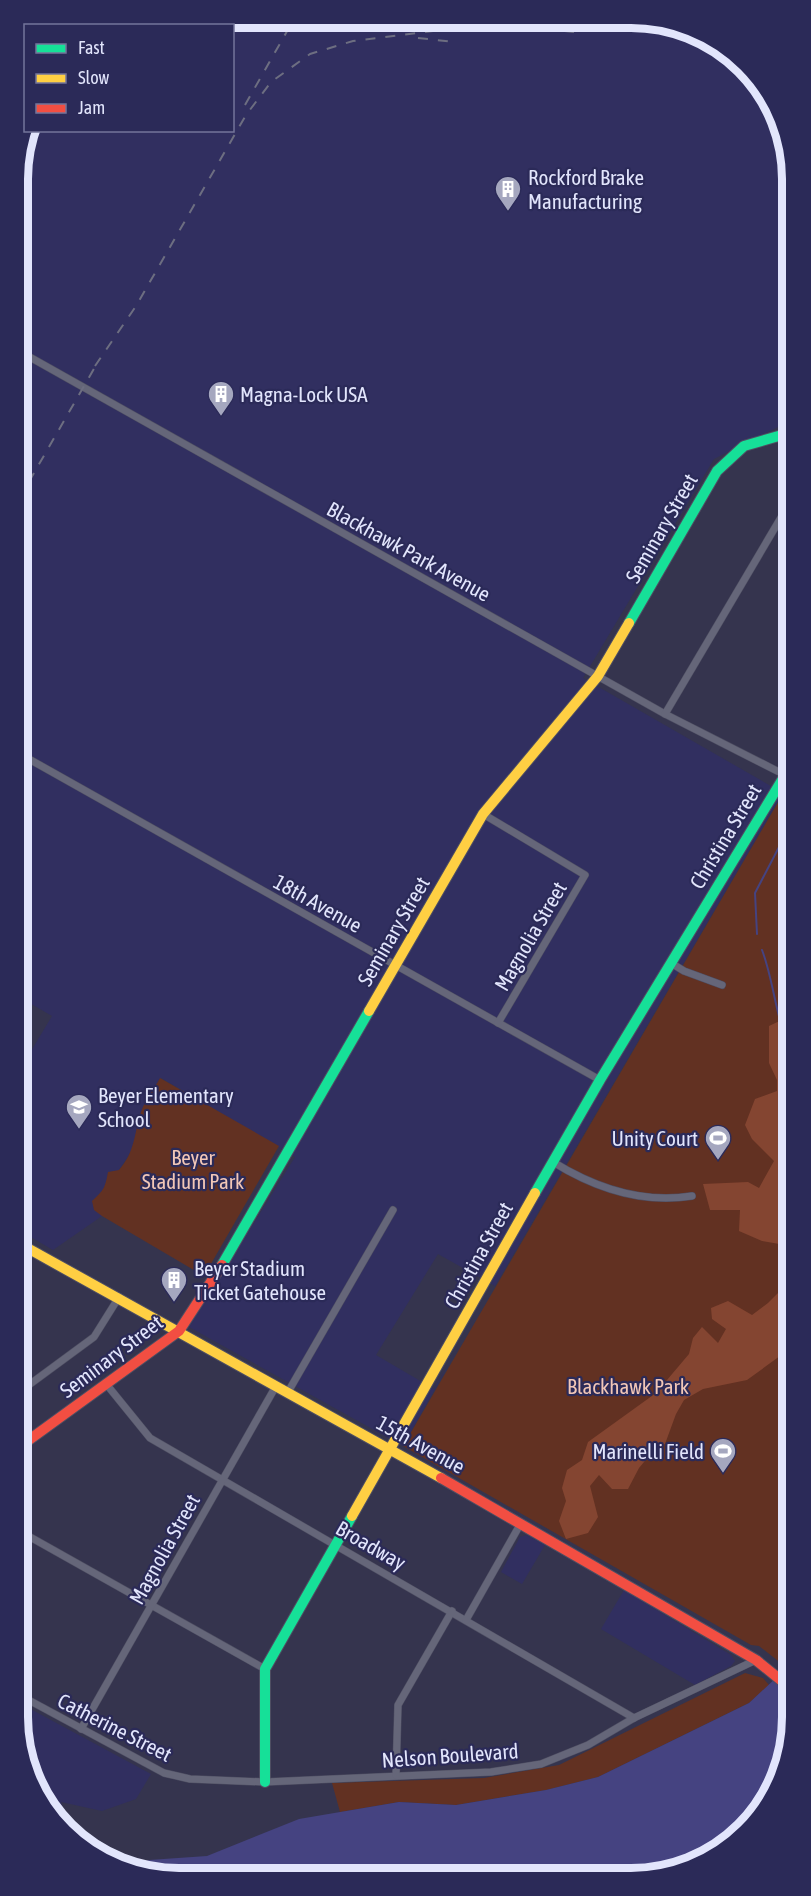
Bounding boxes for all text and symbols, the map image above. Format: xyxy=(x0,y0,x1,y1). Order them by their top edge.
legend xyxy=(24,24,234,132)
text: Fast xyxy=(78,37,105,58)
text: Slow xyxy=(78,67,109,88)
text: Jam xyxy=(78,97,105,118)
place label: Rockford Brake Manufacturing xyxy=(528,165,644,213)
building icon: Rockford Brake Manufacturing xyxy=(493,174,523,212)
building icon: Magna-Lock USA xyxy=(206,379,236,417)
place label: Magna-Lock USA xyxy=(240,382,368,406)
street label: Seminary Street xyxy=(620,469,702,587)
street label: Blackhawk Park Avenue xyxy=(323,496,495,606)
street label: Christina Street xyxy=(684,779,766,893)
street label: 18th Avenue xyxy=(270,869,366,937)
street label: Seminary Street xyxy=(352,872,434,990)
street label: Magnolia Street xyxy=(489,877,571,995)
place label: Beyer Elementary School xyxy=(98,1083,234,1131)
school or university icon: Beyer Elementary School xyxy=(64,1092,94,1130)
sports icon: Unity Court xyxy=(703,1123,733,1161)
place label: Unity Court xyxy=(612,1126,698,1150)
park label: Beyer Stadium Park xyxy=(142,1145,244,1193)
street label: Christina Street xyxy=(439,1198,517,1312)
place label: Beyer Stadium Ticket Gatehouse xyxy=(194,1256,326,1304)
building icon: Beyer Stadium Ticket Gatehouse xyxy=(159,1265,189,1303)
street label: Seminary Street xyxy=(55,1310,167,1402)
park label: Blackhawk Park xyxy=(567,1374,689,1398)
street label: 15th Avenue xyxy=(373,1410,469,1478)
sports icon: Marinelli Field xyxy=(708,1436,738,1474)
place label: Marinelli Field xyxy=(592,1439,704,1463)
street label: Magnolia Street xyxy=(124,1490,204,1608)
street label: Broadway xyxy=(332,1515,410,1575)
street label: Catherine Street xyxy=(54,1688,176,1766)
street label: Nelson Boulevard xyxy=(381,1738,519,1772)

